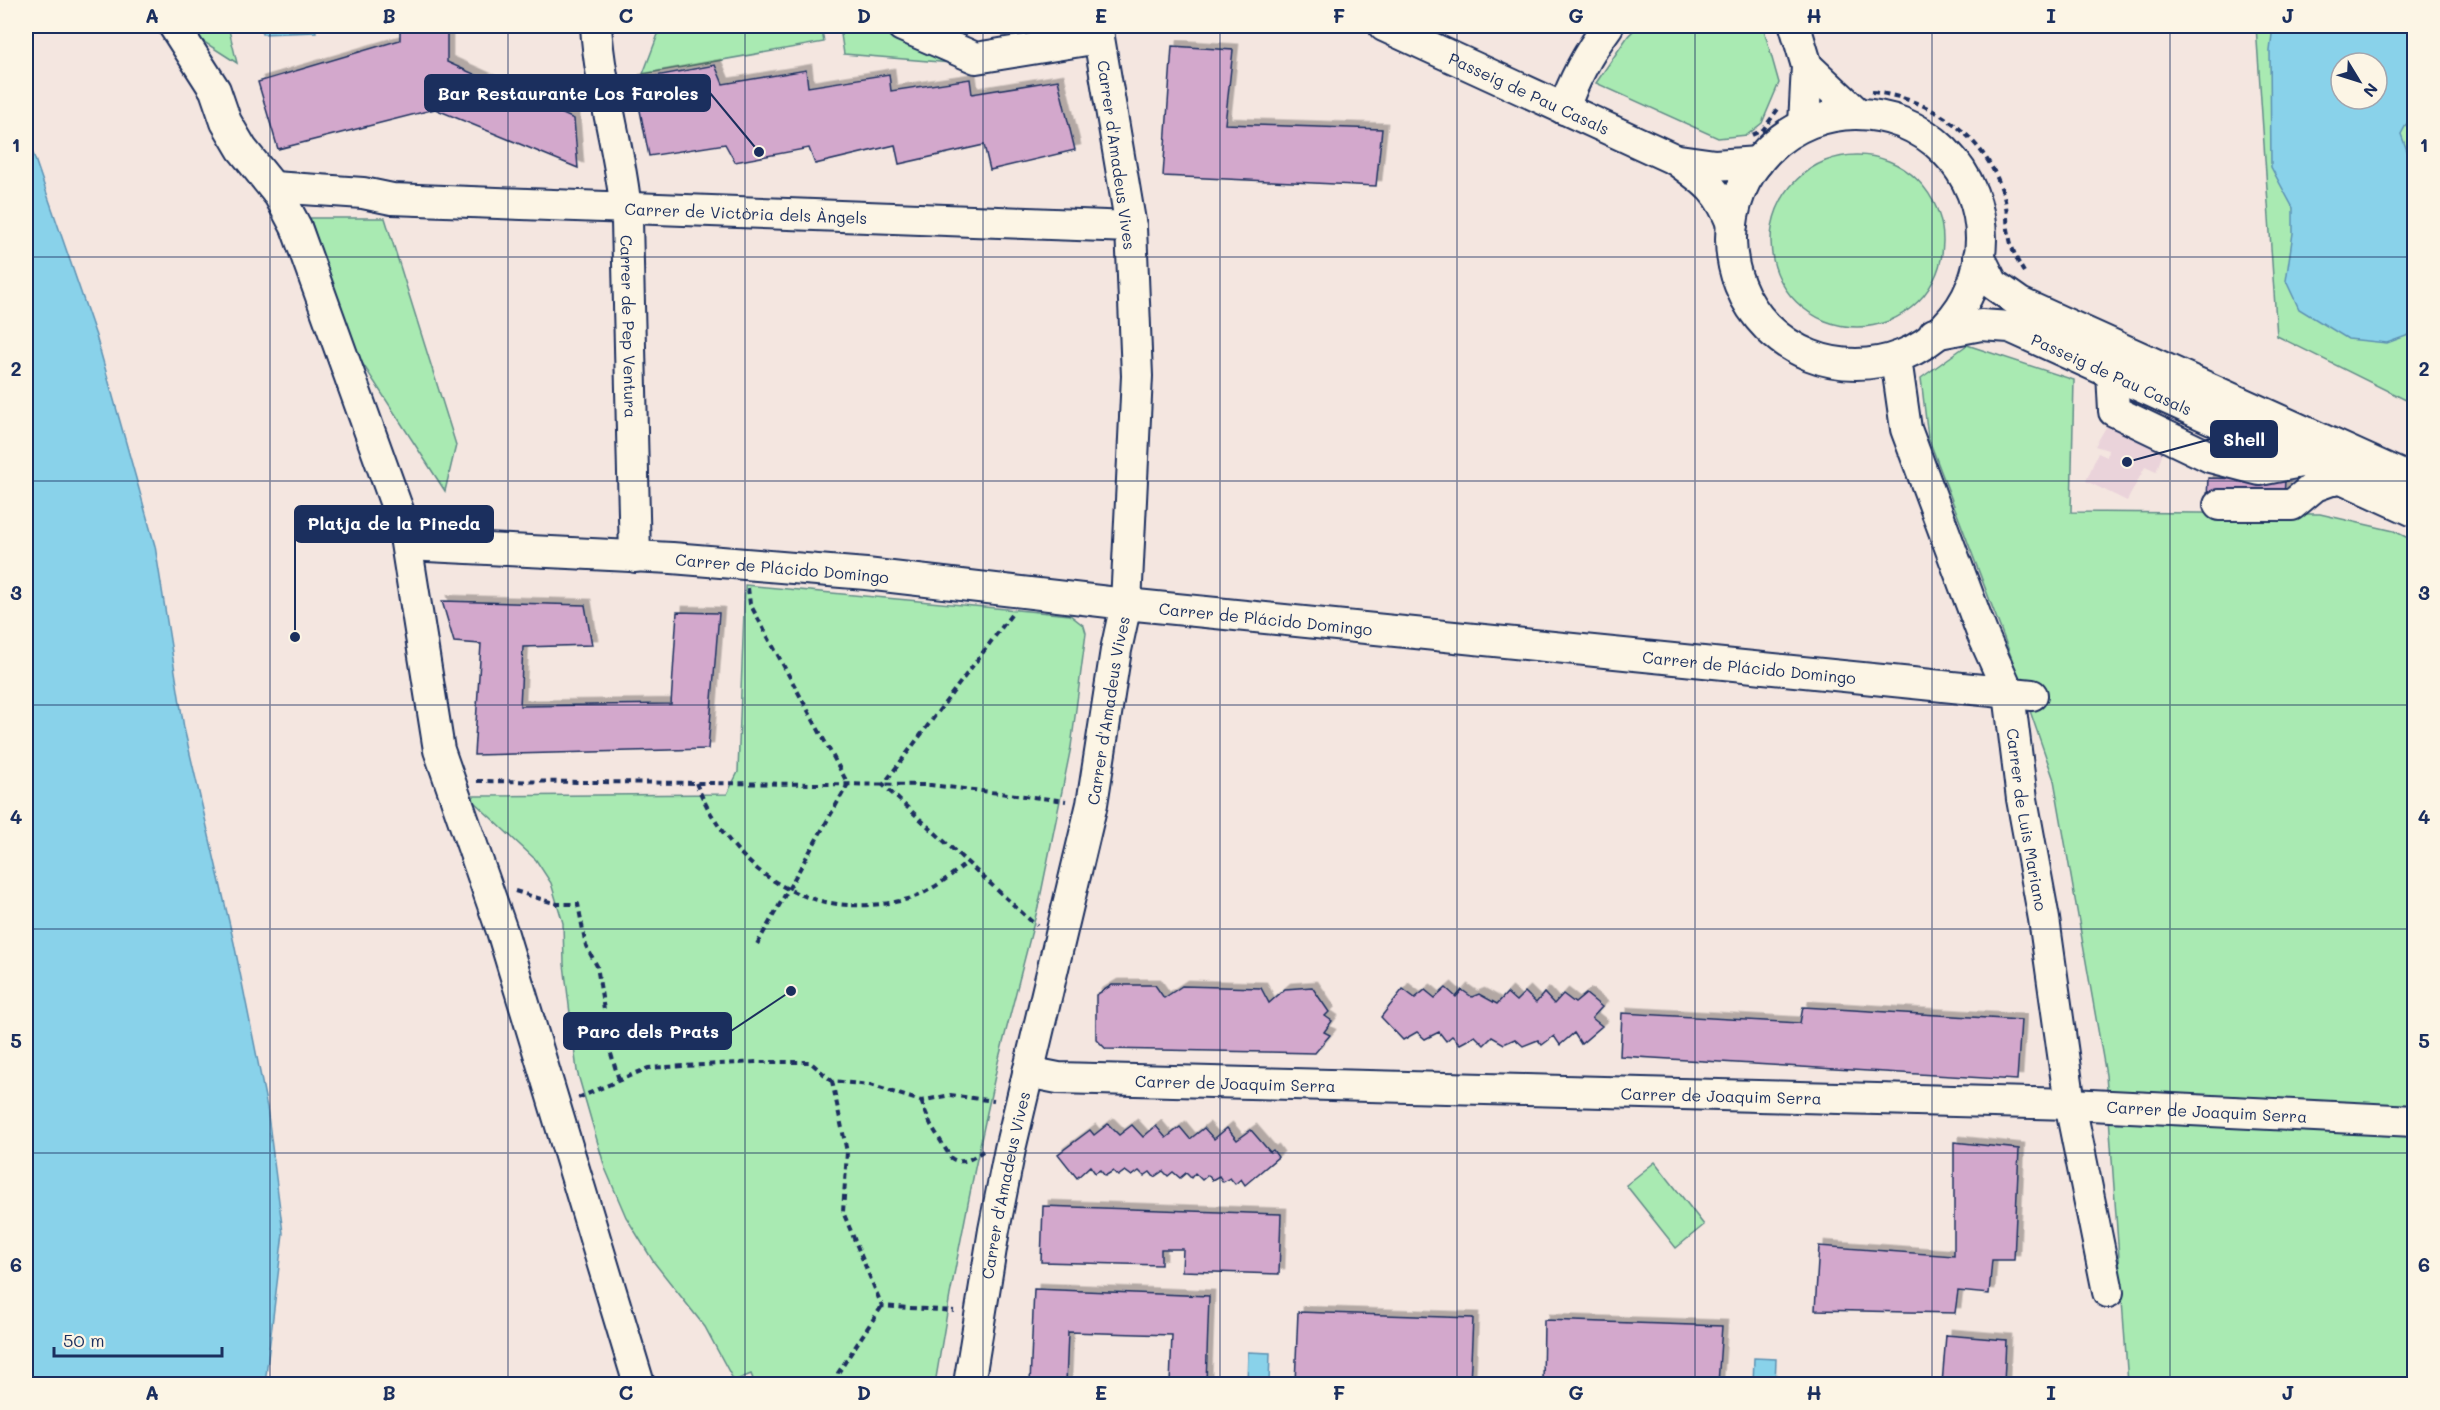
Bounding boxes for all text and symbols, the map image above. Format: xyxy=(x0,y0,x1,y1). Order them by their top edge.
text: A xyxy=(145,2,159,28)
text: B xyxy=(382,2,396,28)
text: C xyxy=(619,2,634,28)
text: D xyxy=(857,2,871,28)
text: E xyxy=(1095,2,1107,28)
text: F xyxy=(1333,2,1346,28)
text: G xyxy=(1568,2,1584,28)
text: H xyxy=(1806,2,1822,28)
text: I xyxy=(2046,2,2056,28)
text: J xyxy=(2281,2,2295,28)
street label: Passeig de Pau Casals xyxy=(1446,47,1613,139)
north arrow xyxy=(2329,51,2389,111)
street label: Carrer d'Amadeus Vives xyxy=(1093,59,1141,251)
callout: Bar Restaurante Los Faroles xyxy=(425,75,710,111)
text: N xyxy=(2359,79,2383,102)
text: Bar Restaurante Los Faroles xyxy=(437,81,699,105)
text: 1 xyxy=(12,131,20,157)
text: 1 xyxy=(2420,131,2428,157)
street label: Carrer de Victòria dels Àngels xyxy=(624,197,868,228)
street label: Carrer de Pep Ventura xyxy=(617,234,642,418)
street label: Passeig de Pau Casals xyxy=(2028,328,2196,419)
text: 2 xyxy=(10,355,22,381)
text: 2 xyxy=(2418,355,2430,381)
callout: Shell xyxy=(2211,421,2277,457)
text: Shell xyxy=(2223,427,2265,451)
callout: Platja de la Pineda xyxy=(295,506,493,542)
text: Platja de la Pineda xyxy=(307,511,481,535)
street label: Carrer de Plácido Domingo xyxy=(675,548,890,587)
text: 3 xyxy=(10,579,22,605)
text: 3 xyxy=(2418,579,2430,605)
street label: Carrer de Plácido Domingo xyxy=(1158,597,1373,639)
street label: Carrer d'Amadeus Vives xyxy=(1082,614,1134,806)
street label: Carrer de Plácido Domingo xyxy=(1641,645,1857,688)
street label: Carrer de Luis Mariano xyxy=(2003,727,2053,912)
text: 4 xyxy=(10,803,23,829)
text: 4 xyxy=(2418,803,2431,829)
callout: Parc dels Prats xyxy=(564,1013,731,1049)
text: Parc dels Prats xyxy=(577,1019,719,1043)
text: 5 xyxy=(10,1027,22,1053)
text: 5 xyxy=(2418,1027,2430,1053)
street label: Carrer de Joaquim Serra xyxy=(1135,1069,1336,1096)
street label: Carrer de Joaquim Serra xyxy=(1621,1082,1822,1108)
street label: Carrer d'Amadeus Vives xyxy=(976,1089,1034,1281)
street label: Carrer de Joaquim Serra xyxy=(2106,1095,2308,1126)
text: 6 xyxy=(10,1251,22,1277)
text: 6 xyxy=(2418,1251,2430,1277)
scale bar xyxy=(54,1320,222,1358)
text: 50 m xyxy=(63,1328,105,1352)
text: A xyxy=(145,1379,159,1405)
text: B xyxy=(382,1379,396,1405)
text: C xyxy=(619,1379,634,1405)
text: D xyxy=(857,1379,871,1405)
text: E xyxy=(1095,1379,1107,1405)
text: F xyxy=(1333,1379,1346,1405)
text: G xyxy=(1568,1379,1584,1405)
text: H xyxy=(1806,1379,1822,1405)
text: I xyxy=(2046,1379,2056,1405)
text: J xyxy=(2281,1379,2295,1405)

